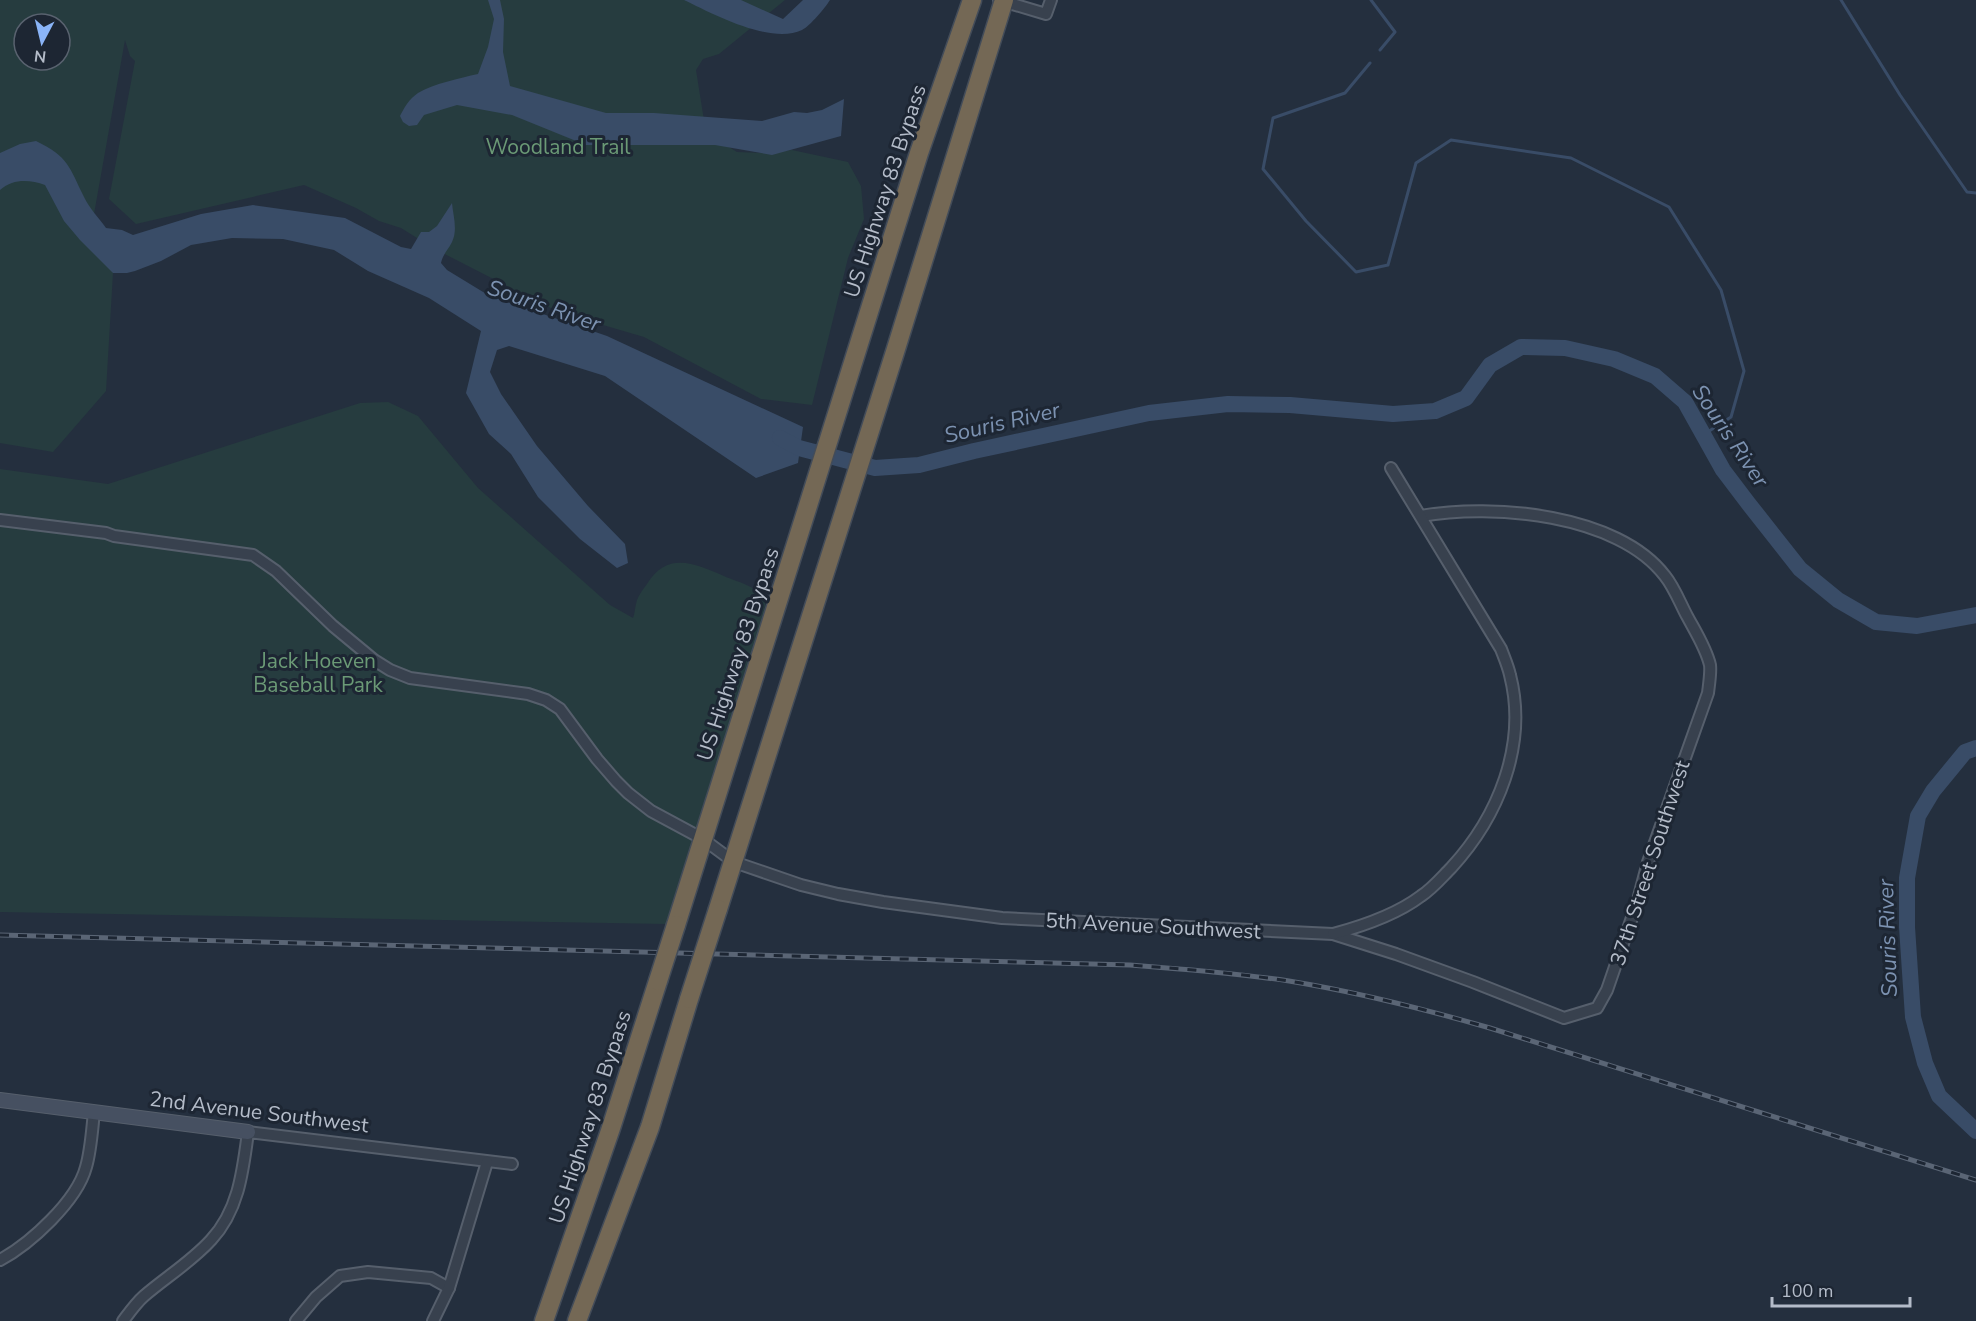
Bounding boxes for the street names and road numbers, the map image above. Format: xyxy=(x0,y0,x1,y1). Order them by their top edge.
street label: US Highway 83 Bypass xyxy=(837,81,933,301)
street label: US Highway 83 Bypass xyxy=(690,544,786,764)
street label: 37th Street Southwest xyxy=(1604,756,1697,969)
street label: 5th Avenue Southwest xyxy=(1045,906,1262,946)
street label: US Highway 83 Bypass xyxy=(542,1007,638,1227)
street label: 2nd Avenue Southwest xyxy=(148,1085,371,1139)

